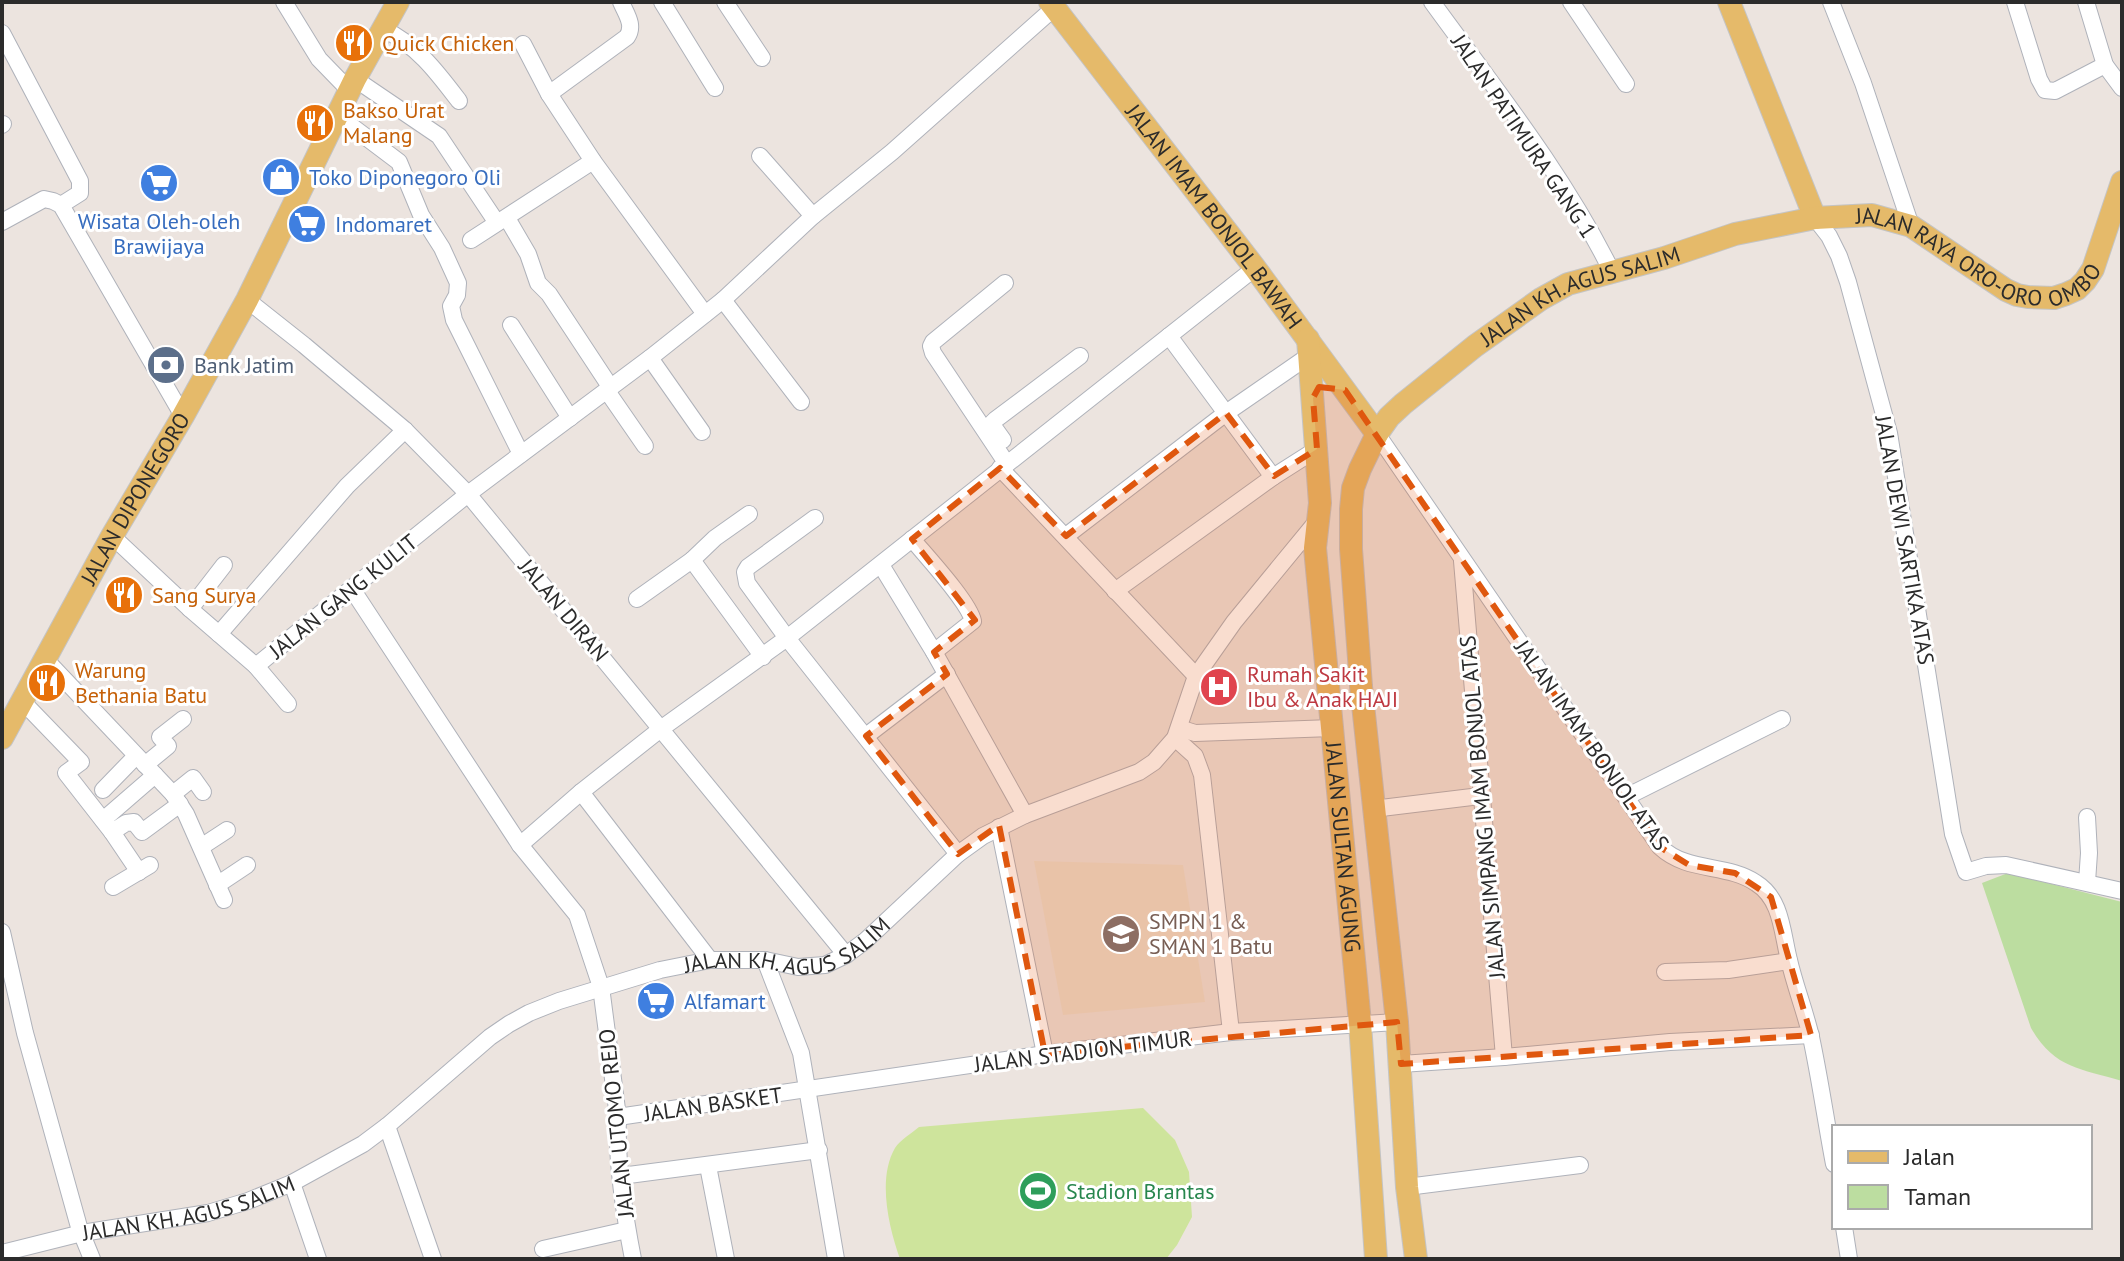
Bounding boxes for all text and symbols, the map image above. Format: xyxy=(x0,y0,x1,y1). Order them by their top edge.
restaurant icon: Quick Chicken xyxy=(333,22,375,64)
street label: JALAN PATIMURA GANG 1 xyxy=(1445,28,1603,243)
place label: Quick Chicken xyxy=(382,29,514,57)
place label: Bakso Urat Malang xyxy=(343,96,445,149)
street label: JALAN IMAM BONJOL BAWAH xyxy=(1119,98,1309,334)
restaurant icon: Bakso Urat Malang xyxy=(294,102,336,144)
shop icon: Toko Diponegoro Oli xyxy=(260,156,302,198)
supermarket icon: Wisata Oleh-oleh Brawijaya xyxy=(138,162,180,204)
place label: Toko Diponegoro Oli xyxy=(309,163,501,191)
street label: JALAN RAYA ORO-ORO OMBO xyxy=(1854,201,2107,313)
supermarket icon: Indomaret xyxy=(286,203,328,245)
place label: Wisata Oleh-oleh Brawijaya xyxy=(78,207,240,260)
place label: Indomaret xyxy=(335,210,432,238)
street label: JALAN KH. AGUS SALIM xyxy=(1473,240,1684,353)
bank icon: Bank Jatim xyxy=(145,344,187,386)
place label: Bank Jatim xyxy=(194,351,294,379)
street label: JALAN DIPONEGORO xyxy=(74,407,196,590)
street label: JALAN DEWI SARTIKA ATAS xyxy=(1869,412,1941,667)
street label: JALAN GANG KULIT xyxy=(262,528,423,665)
street label: JALAN DIRAN xyxy=(512,552,615,667)
restaurant icon: Sang Surya xyxy=(103,574,145,616)
place label: Sang Surya xyxy=(152,581,257,609)
street label: JALAN IMAM BONJOL ATAS xyxy=(1508,633,1675,856)
street label: JALAN SIMPANG IMAM BONJOL ATAS xyxy=(1453,634,1511,981)
place label: Warung Bethania Batu xyxy=(75,656,207,709)
place label: Rumah Sakit Ibu & Anak HAJI xyxy=(1247,660,1398,713)
restaurant icon: Warung Bethania Batu xyxy=(26,662,68,704)
hospital icon: Rumah Sakit Ibu & Anak HAJI xyxy=(1198,666,1240,708)
street label: JALAN SULTAN AGUNG xyxy=(1319,740,1367,953)
place label: SMPN 1 & SMAN 1 Batu xyxy=(1149,907,1273,960)
street label: JALAN KH. AGUS SALIM xyxy=(680,911,896,981)
school or university icon: SMPN 1 & SMAN 1 Batu xyxy=(1100,913,1142,955)
supermarket icon: Alfamart xyxy=(635,980,677,1022)
place label: Alfamart xyxy=(684,987,766,1015)
street label: JALAN STADION TIMUR xyxy=(972,1024,1193,1078)
street label: JALAN UTOMO REJO xyxy=(592,1027,640,1220)
street label: JALAN BASKET xyxy=(641,1080,784,1128)
legend xyxy=(1832,1125,2092,1229)
text: Jalan xyxy=(1903,1141,1955,1172)
street label: JALAN KH. AGUS SALIM xyxy=(79,1169,299,1247)
sports icon: Stadion Brantas xyxy=(1017,1170,1059,1212)
place label: Stadion Brantas xyxy=(1066,1177,1214,1205)
text: Taman xyxy=(1904,1181,1971,1212)

